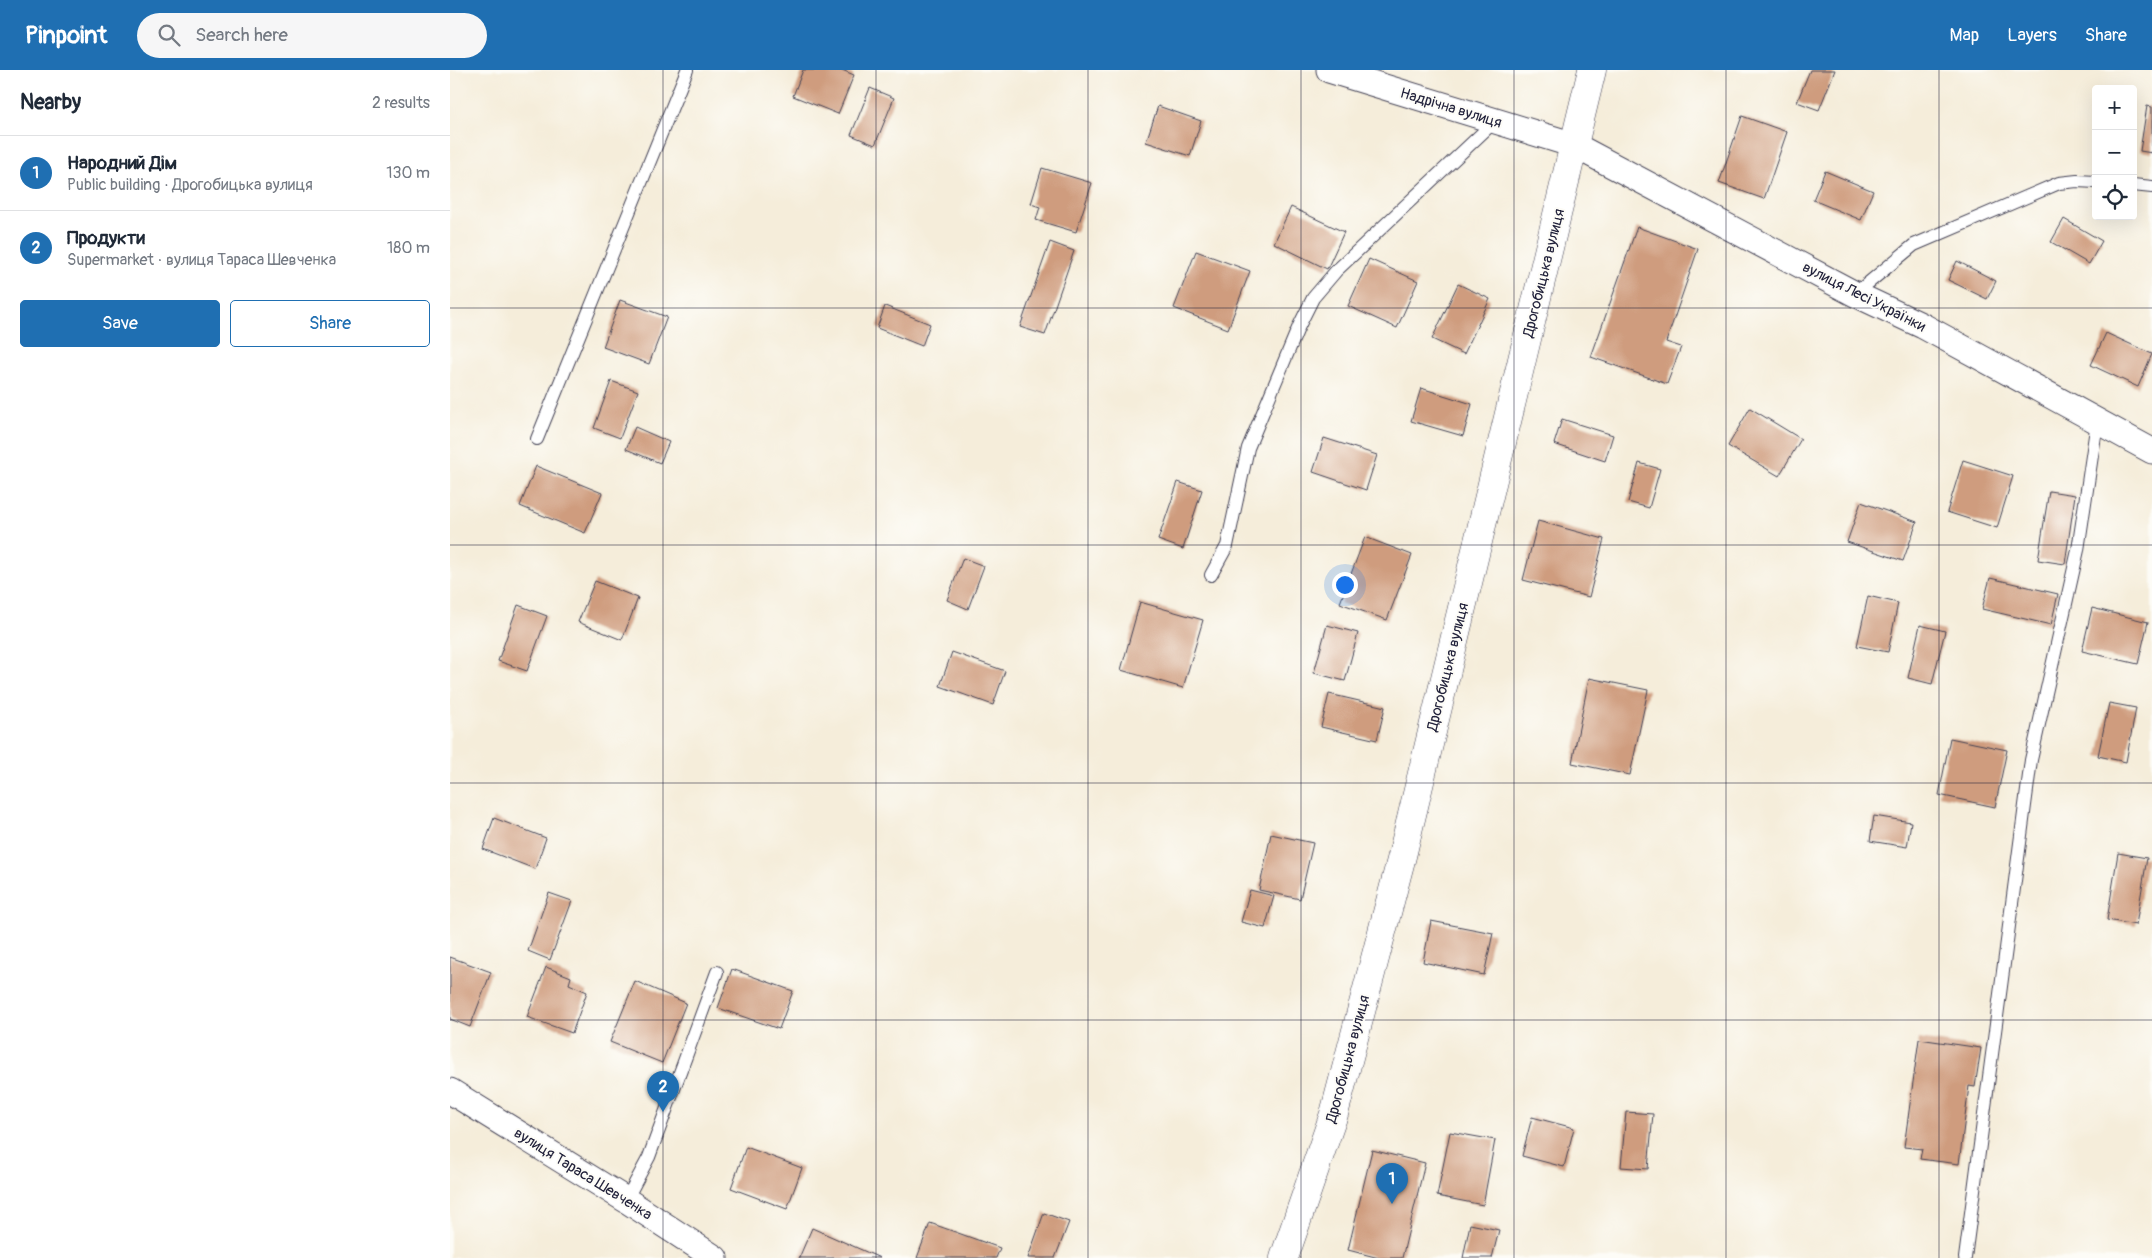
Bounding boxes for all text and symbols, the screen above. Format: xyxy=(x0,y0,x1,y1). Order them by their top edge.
search box xyxy=(137,13,487,58)
text: Pinpoint xyxy=(25,21,107,50)
icon: search xyxy=(155,21,183,49)
text: Search here xyxy=(195,23,288,47)
text: Map xyxy=(1950,24,1979,47)
text: Layers xyxy=(2007,24,2057,47)
text: Share xyxy=(2085,24,2127,47)
street label: Надрічна вулиця xyxy=(1398,84,1504,132)
map controls xyxy=(2092,85,2137,220)
button: + xyxy=(2092,85,2137,130)
text: Nearby xyxy=(20,89,81,116)
text: 2 results xyxy=(372,93,430,113)
button: − xyxy=(2092,130,2137,175)
text: Народний Дім xyxy=(67,151,177,175)
text: 1 xyxy=(33,163,39,183)
text: 130 m xyxy=(386,163,430,183)
text: Public building · Дрогобицька вулиця xyxy=(67,175,313,195)
button: locate xyxy=(2092,175,2137,220)
street label: Дрогобицька вулиця xyxy=(1519,207,1569,340)
text: Продукти xyxy=(67,226,145,250)
text: 2 xyxy=(32,238,40,258)
text: 180 m xyxy=(387,238,430,258)
text: Supermarket · вулиця Тараса Шевченка xyxy=(67,250,336,270)
street label: вулиця Лесі Українки xyxy=(1799,258,1929,336)
button: Save xyxy=(20,300,220,347)
button: Share xyxy=(230,300,430,347)
your location xyxy=(1332,572,1358,598)
street label: Дрогобицька вулиця xyxy=(1423,601,1473,734)
street label: Дрогобицька вулиця xyxy=(1322,993,1374,1126)
pin: 2 xyxy=(647,1071,679,1112)
street label: вулиця Тараса Шевченка xyxy=(510,1124,656,1224)
pin: 1 xyxy=(1376,1163,1408,1204)

